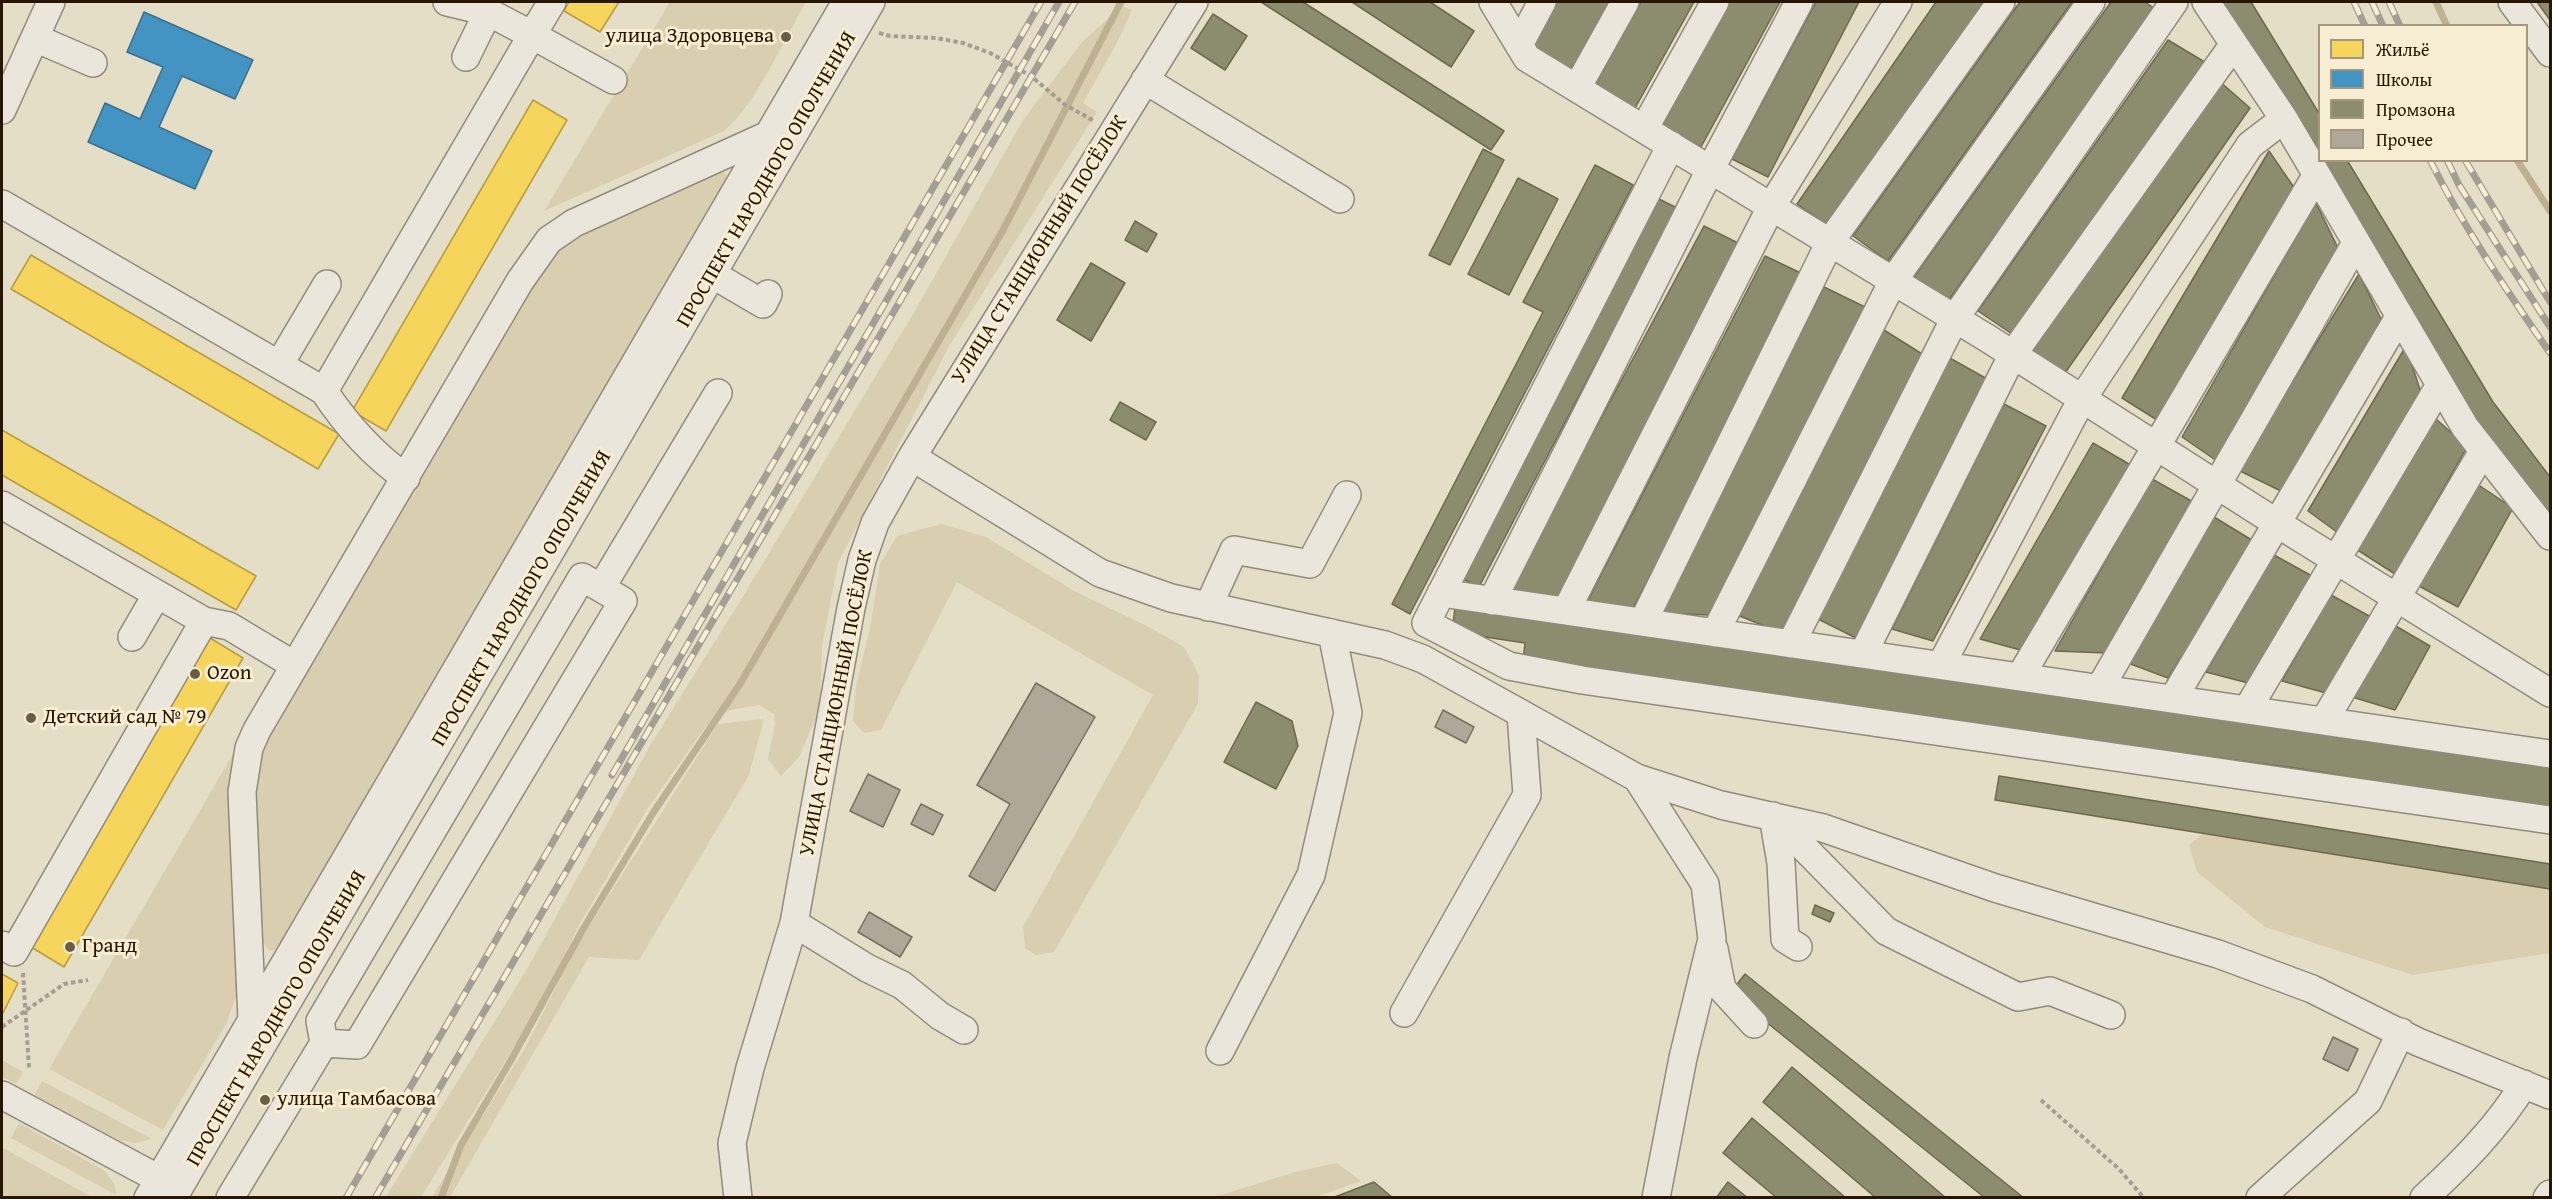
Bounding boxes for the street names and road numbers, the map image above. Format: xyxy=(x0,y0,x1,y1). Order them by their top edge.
street label: ПРОСПЕКТ НАРОДНОГО ОПОЛЧЕНИЯ xyxy=(672,28,862,332)
street label: УЛИЦА СТАНЦИОННЫЙ ПОСЁЛОК xyxy=(947,111,1133,389)
street label: ПРОСПЕКТ НАРОДНОГО ОПОЛЧЕНИЯ xyxy=(427,447,617,751)
street label: УЛИЦА СТАНЦИОННЫЙ ПОСЁЛОК xyxy=(795,548,879,858)
street label: ПРОСПЕКТ НАРОДНОГО ОПОЛЧЕНИЯ xyxy=(182,867,372,1171)

